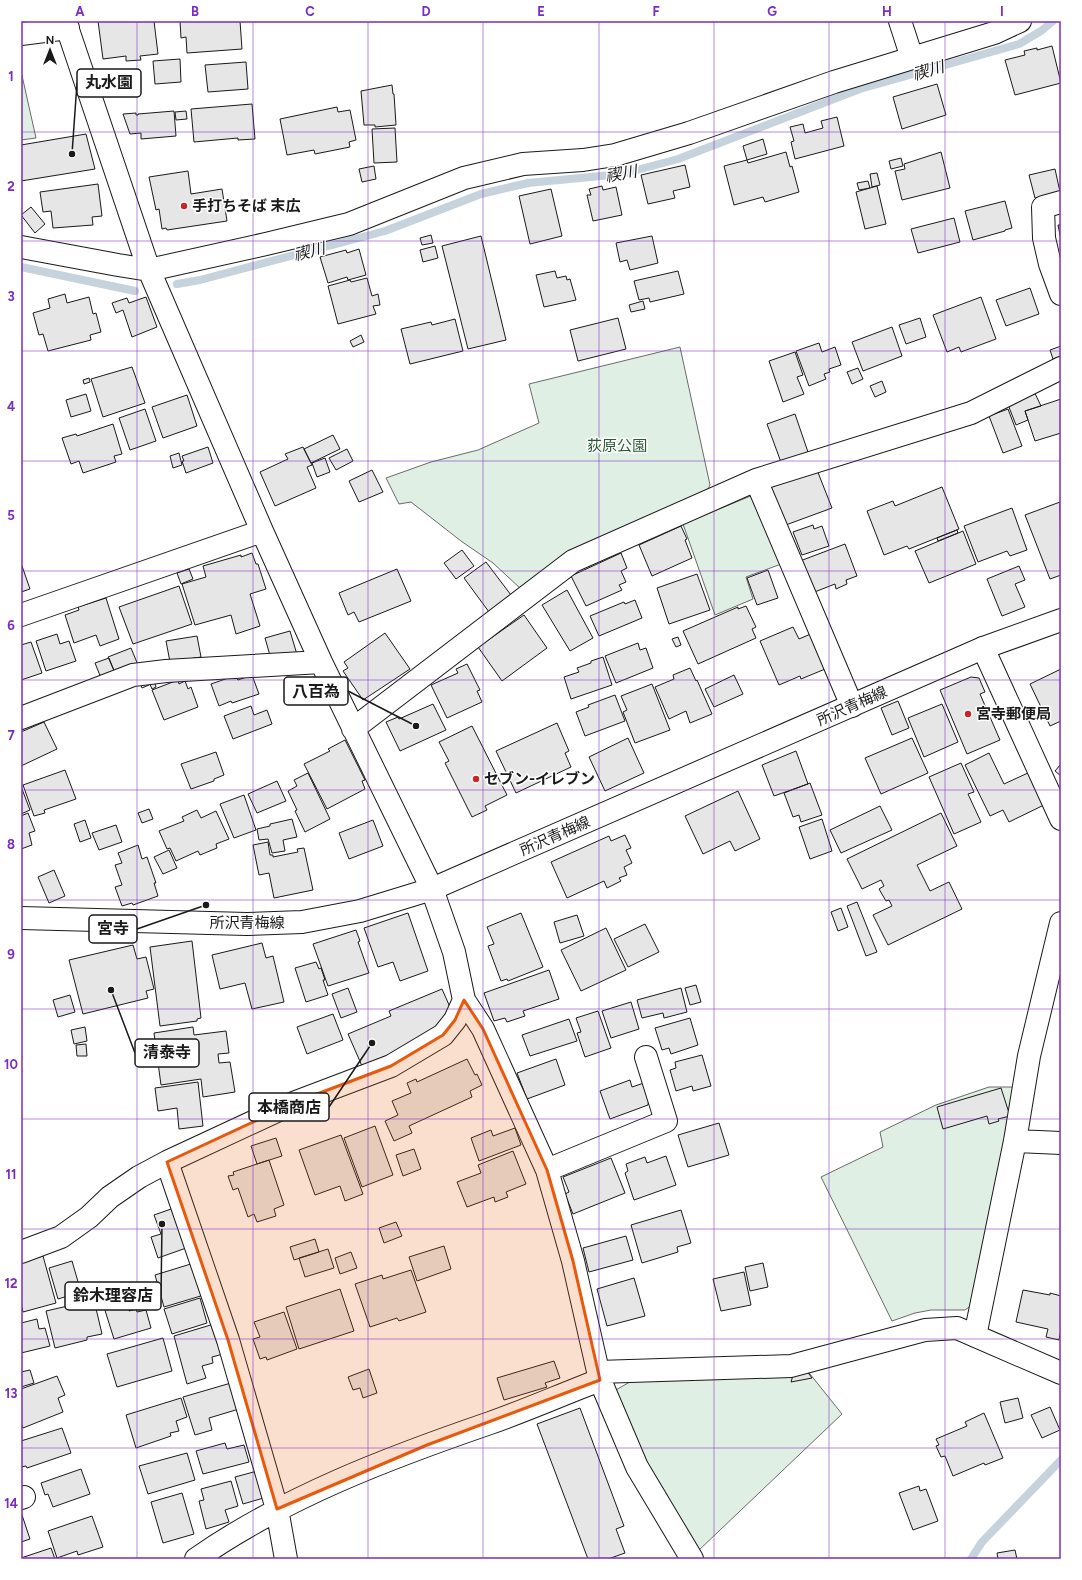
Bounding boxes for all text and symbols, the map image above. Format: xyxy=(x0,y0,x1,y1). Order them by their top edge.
text: A xyxy=(75,4,85,19)
text: B xyxy=(191,4,199,19)
text: C xyxy=(305,4,315,19)
text: D xyxy=(421,4,431,19)
text: E xyxy=(537,4,545,19)
text: F xyxy=(652,4,660,19)
text: G xyxy=(767,4,777,19)
text: H xyxy=(882,4,892,19)
text: I xyxy=(1000,4,1004,19)
north arrow xyxy=(30,30,70,70)
text: N xyxy=(46,34,54,47)
water label: 禊川 xyxy=(910,56,948,84)
text: 1 xyxy=(8,69,14,84)
callout: 丸水園 xyxy=(77,69,141,97)
text: 丸水園 xyxy=(85,73,133,92)
water label: 禊川 xyxy=(604,161,640,186)
text: 2 xyxy=(7,179,15,194)
place label: 手打ちそば 末広 xyxy=(192,197,301,215)
marker: 手打ちそば 末広 xyxy=(179,201,189,211)
water label: 禊川 xyxy=(291,238,329,265)
text: 3 xyxy=(7,289,15,304)
text: 4 xyxy=(7,399,15,414)
park label: 荻原公園 xyxy=(587,437,647,455)
text: 5 xyxy=(7,508,15,523)
text: 6 xyxy=(7,618,15,633)
callout: 八百為 xyxy=(284,677,348,705)
text: 八百為 xyxy=(292,682,340,701)
street label: 所沢青梅線 xyxy=(814,683,890,729)
place label: 宮寺郵便局 xyxy=(976,705,1051,723)
marker: 宮寺郵便局 xyxy=(963,709,973,719)
text: 7 xyxy=(7,728,15,743)
place label: セブン-イレブン xyxy=(484,770,595,788)
marker: セブン-イレブン xyxy=(471,774,481,784)
street label: 所沢青梅線 xyxy=(517,813,593,859)
text: 8 xyxy=(7,837,15,852)
street label: 所沢青梅線 xyxy=(209,914,285,932)
callout: 宮寺 xyxy=(89,915,137,943)
text: 宮寺 xyxy=(97,919,129,938)
text: 9 xyxy=(7,947,15,962)
callout: 清泰寺 xyxy=(135,1039,199,1067)
text: 清泰寺 xyxy=(143,1043,191,1062)
text: 10 xyxy=(4,1057,18,1072)
callout: 本橋商店 xyxy=(249,1093,329,1121)
text: 本橋商店 xyxy=(257,1098,321,1117)
text: 11 xyxy=(6,1167,16,1182)
text: 12 xyxy=(4,1276,18,1291)
callout: 鈴木理容店 xyxy=(65,1282,161,1310)
text: 鈴木理容店 xyxy=(73,1286,153,1305)
text: 13 xyxy=(5,1386,17,1401)
text: 14 xyxy=(4,1496,18,1511)

